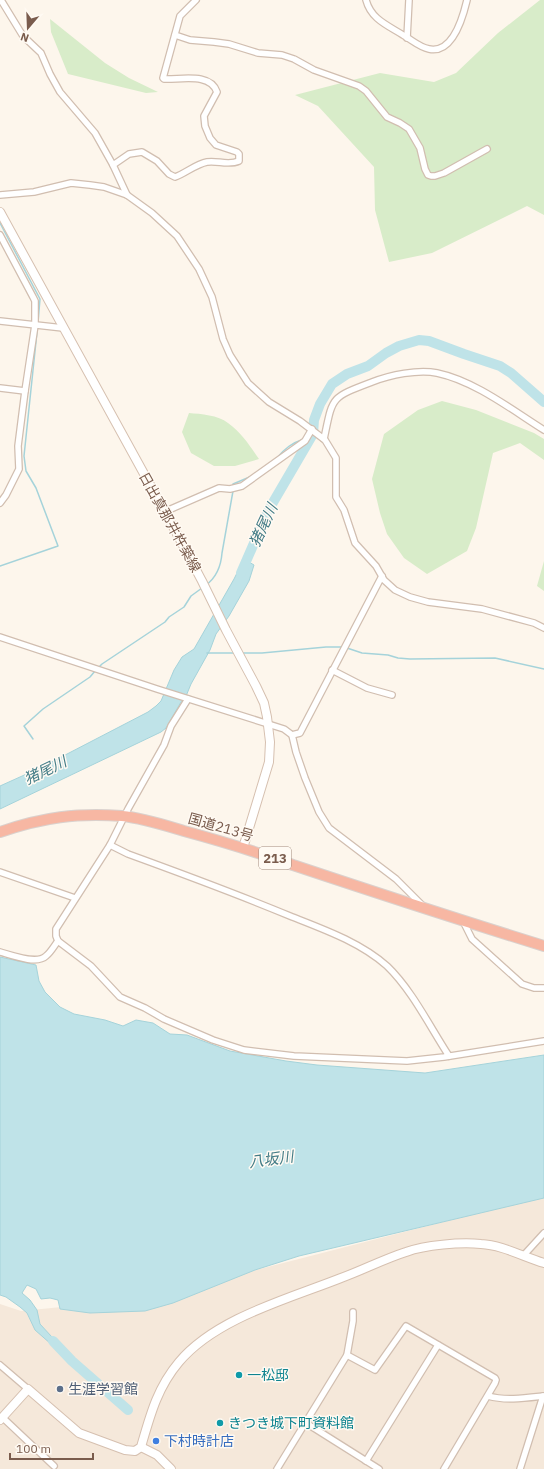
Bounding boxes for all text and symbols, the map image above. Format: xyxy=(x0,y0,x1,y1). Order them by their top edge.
north arrow xyxy=(8,8,48,48)
text: N xyxy=(19,30,31,45)
street label: 日出真那井杵築線 xyxy=(135,469,205,575)
water label: 猪尾川 xyxy=(245,499,282,549)
water label: 猪尾川 xyxy=(21,751,71,788)
street label: 国道213号 xyxy=(186,809,256,845)
road number: 213 xyxy=(259,847,291,869)
water label: 八坂川 xyxy=(247,1146,297,1172)
place label: 一松邸 xyxy=(247,1366,289,1384)
marker: 一松邸 xyxy=(234,1370,244,1380)
place label: 生涯学習館 xyxy=(68,1380,138,1398)
marker: 生涯学習館 xyxy=(55,1384,65,1394)
place label: きつき城下町資料館 xyxy=(228,1414,354,1432)
marker: きつき城下町資料館 xyxy=(215,1418,225,1428)
place label: 下村時計店 xyxy=(164,1432,234,1450)
scale bar xyxy=(10,1435,93,1461)
marker: 下村時計店 xyxy=(151,1436,161,1446)
text: 100 m xyxy=(16,1441,51,1456)

